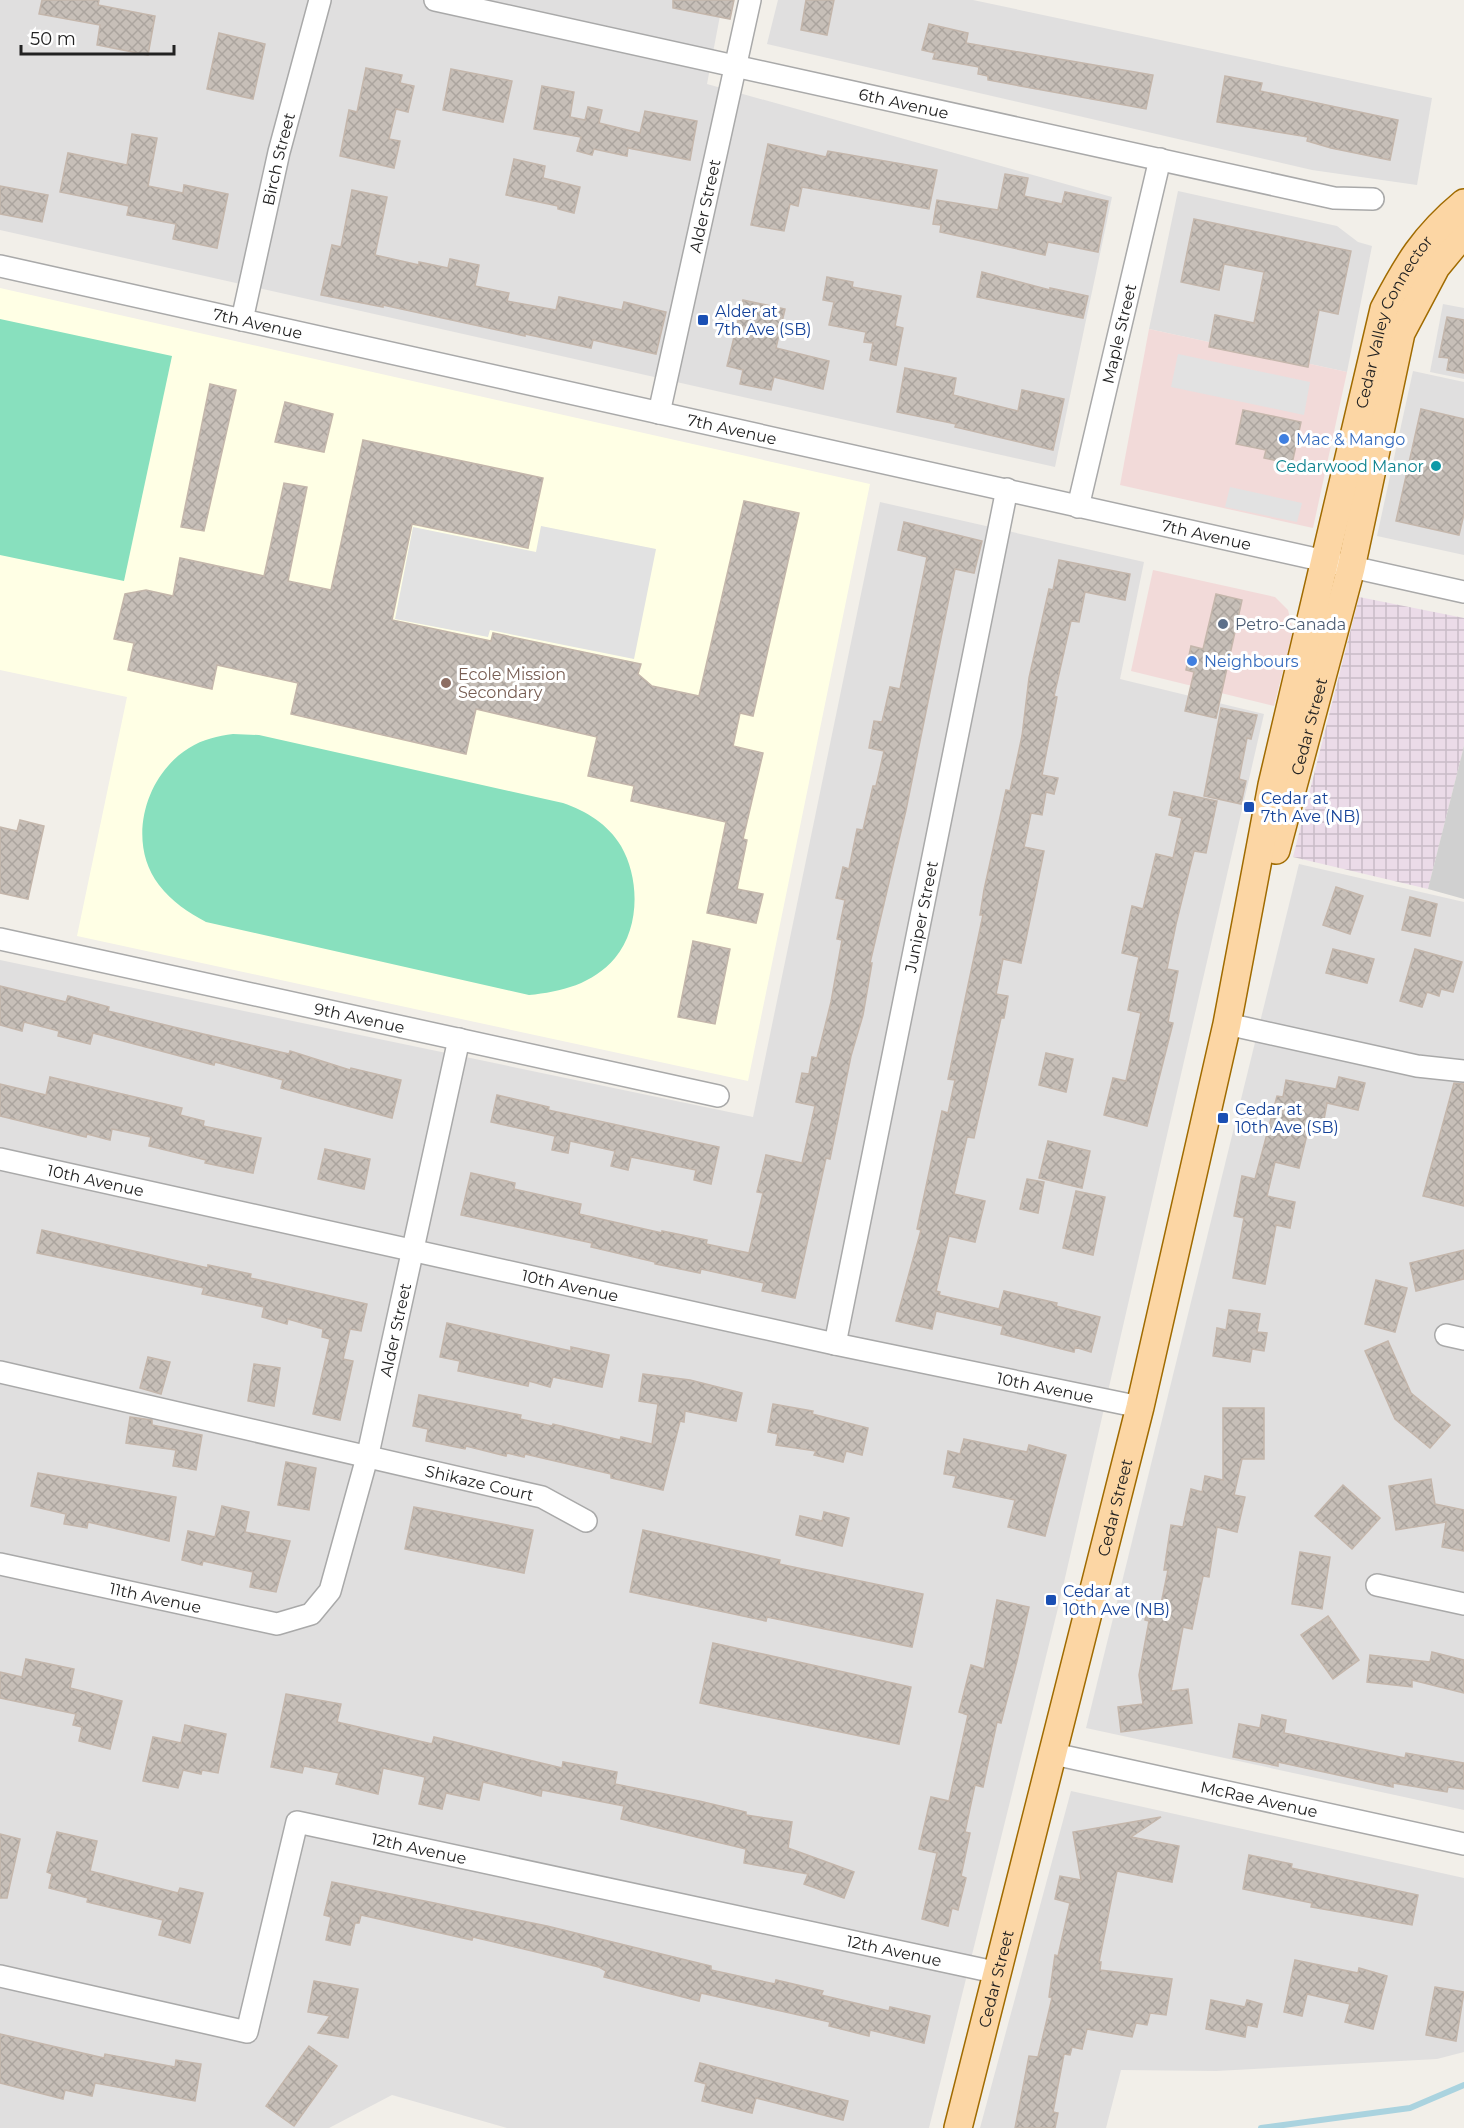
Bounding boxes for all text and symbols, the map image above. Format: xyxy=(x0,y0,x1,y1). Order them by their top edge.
scale bar xyxy=(21,18,174,56)
text: 50 m xyxy=(30,28,76,50)
street label: 6th Avenue xyxy=(857,84,951,122)
street label: Birch Street xyxy=(258,110,299,207)
street label: Alder Street xyxy=(685,157,724,255)
street label: Cedar Valley Connector xyxy=(1351,231,1436,410)
street label: Maple Street xyxy=(1098,281,1140,386)
place label: Alder at 7th Ave (SB) xyxy=(715,302,811,339)
street label: 7th Avenue xyxy=(211,304,304,343)
marker: Alder at 7th Ave (SB) xyxy=(696,313,710,327)
street label: 7th Avenue xyxy=(686,410,779,448)
place label: Mac & Mango xyxy=(1296,430,1405,449)
marker: Mac & Mango xyxy=(1277,432,1291,446)
place label: Cedarwood Manor xyxy=(1275,457,1424,476)
marker: Cedarwood Manor xyxy=(1429,459,1443,473)
street label: 7th Avenue xyxy=(1160,515,1253,554)
place label: Petro-Canada xyxy=(1235,615,1346,634)
marker: Petro-Canada xyxy=(1216,617,1230,631)
place label: Neighbours xyxy=(1204,652,1299,671)
marker: Neighbours xyxy=(1185,654,1199,668)
place label: Ecole Mission Secondary xyxy=(458,665,566,702)
street label: Cedar Street xyxy=(1287,675,1331,777)
marker: Ecole Mission Secondary xyxy=(439,676,453,690)
place label: Cedar at 7th Ave (NB) xyxy=(1261,789,1361,826)
marker: Cedar at 7th Ave (NB) xyxy=(1242,800,1256,814)
street label: Juniper Street xyxy=(900,859,942,975)
street label: 9th Avenue xyxy=(313,999,406,1037)
place label: Cedar at 10th Ave (SB) xyxy=(1235,1100,1339,1137)
marker: Cedar at 10th Ave (SB) xyxy=(1216,1111,1230,1125)
street label: 10th Avenue xyxy=(46,1160,146,1200)
street label: 10th Avenue xyxy=(520,1265,620,1305)
street label: Alder Street xyxy=(376,1281,415,1378)
street label: 10th Avenue xyxy=(995,1368,1095,1407)
street label: Cedar Street xyxy=(1093,1456,1136,1558)
street label: Shikaze Court xyxy=(423,1461,536,1504)
street label: 11th Avenue xyxy=(108,1578,203,1617)
place label: Cedar at 10th Ave (NB) xyxy=(1063,1582,1170,1619)
marker: Cedar at 10th Ave (NB) xyxy=(1044,1593,1058,1607)
street label: McRae Avenue xyxy=(1199,1777,1320,1821)
street label: 12th Avenue xyxy=(370,1829,468,1868)
street label: Cedar Street xyxy=(974,1927,1017,2029)
street label: 12th Avenue xyxy=(845,1931,944,1970)

